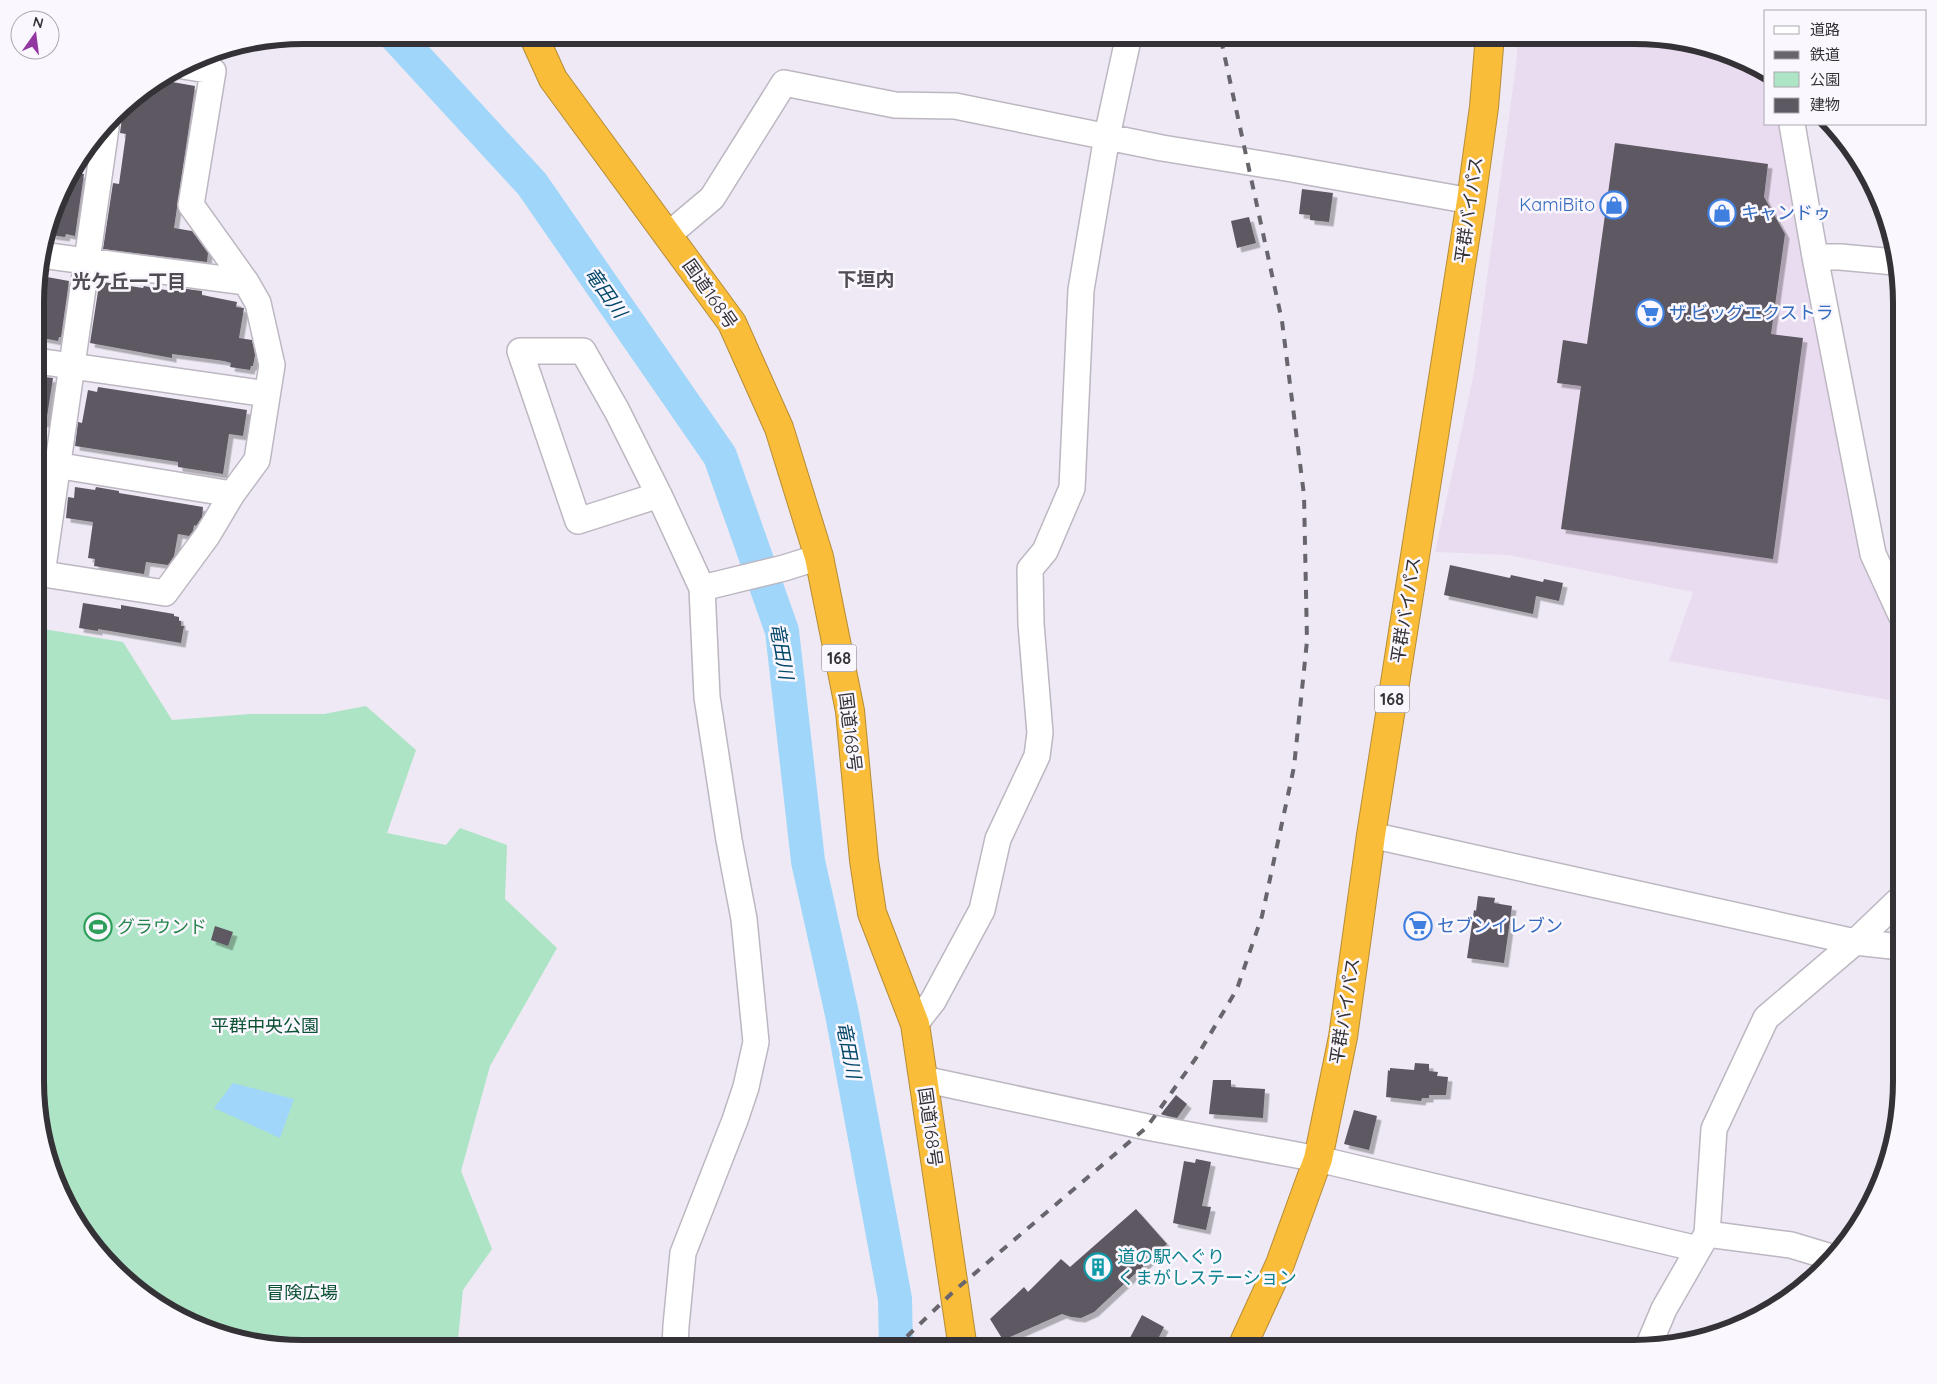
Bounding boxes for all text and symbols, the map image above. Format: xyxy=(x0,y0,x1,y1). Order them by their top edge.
north arrow xyxy=(10,10,60,60)
legend xyxy=(1764,10,1927,125)
text: N xyxy=(31,12,45,32)
text: 道路 xyxy=(1810,20,1840,39)
text: 鉄道 xyxy=(1810,45,1840,64)
text: 公園 xyxy=(1810,70,1840,89)
text: 建物 xyxy=(1810,95,1840,114)
street label: 平群バイパス xyxy=(1450,155,1487,265)
shop icon: KamiBito xyxy=(1599,190,1629,220)
place label: KamiBito xyxy=(1519,193,1595,216)
shop icon: キャンドゥ xyxy=(1707,198,1737,228)
place label: キャンドゥ xyxy=(1741,201,1831,224)
street label: 国道168号 xyxy=(678,254,743,333)
water label: 竜田川 xyxy=(580,262,633,324)
district label: 下垣内 xyxy=(837,267,895,291)
district label: 光ケ丘一丁目 xyxy=(72,269,186,293)
supermarket icon: ザ.ビッグエクストラ xyxy=(1635,298,1665,328)
place label: ザ.ビッグエクストラ xyxy=(1669,301,1834,324)
street label: 平群バイパス xyxy=(1386,555,1425,665)
water label: 竜田川 xyxy=(765,621,799,683)
road number: 168 xyxy=(822,644,856,671)
road number: 168 xyxy=(1374,686,1410,712)
street label: 国道168号 xyxy=(834,691,867,773)
supermarket icon: セブンイレブン xyxy=(1403,911,1433,941)
sports icon: グラウンド xyxy=(83,912,113,942)
place label: セブンイレブン xyxy=(1437,914,1563,937)
place label: グラウンド xyxy=(117,915,207,938)
street label: 平群バイパス xyxy=(1325,956,1364,1066)
park label: 平群中央公園 xyxy=(211,1014,319,1037)
water label: 竜田川 xyxy=(832,1020,867,1082)
street label: 国道168号 xyxy=(914,1086,947,1168)
place label: 道の駅へぐり くまがしステーション xyxy=(1117,1245,1297,1289)
building icon: 道の駅へぐり くまがしステーション xyxy=(1083,1252,1113,1282)
park label: 冒険広場 xyxy=(266,1281,338,1304)

